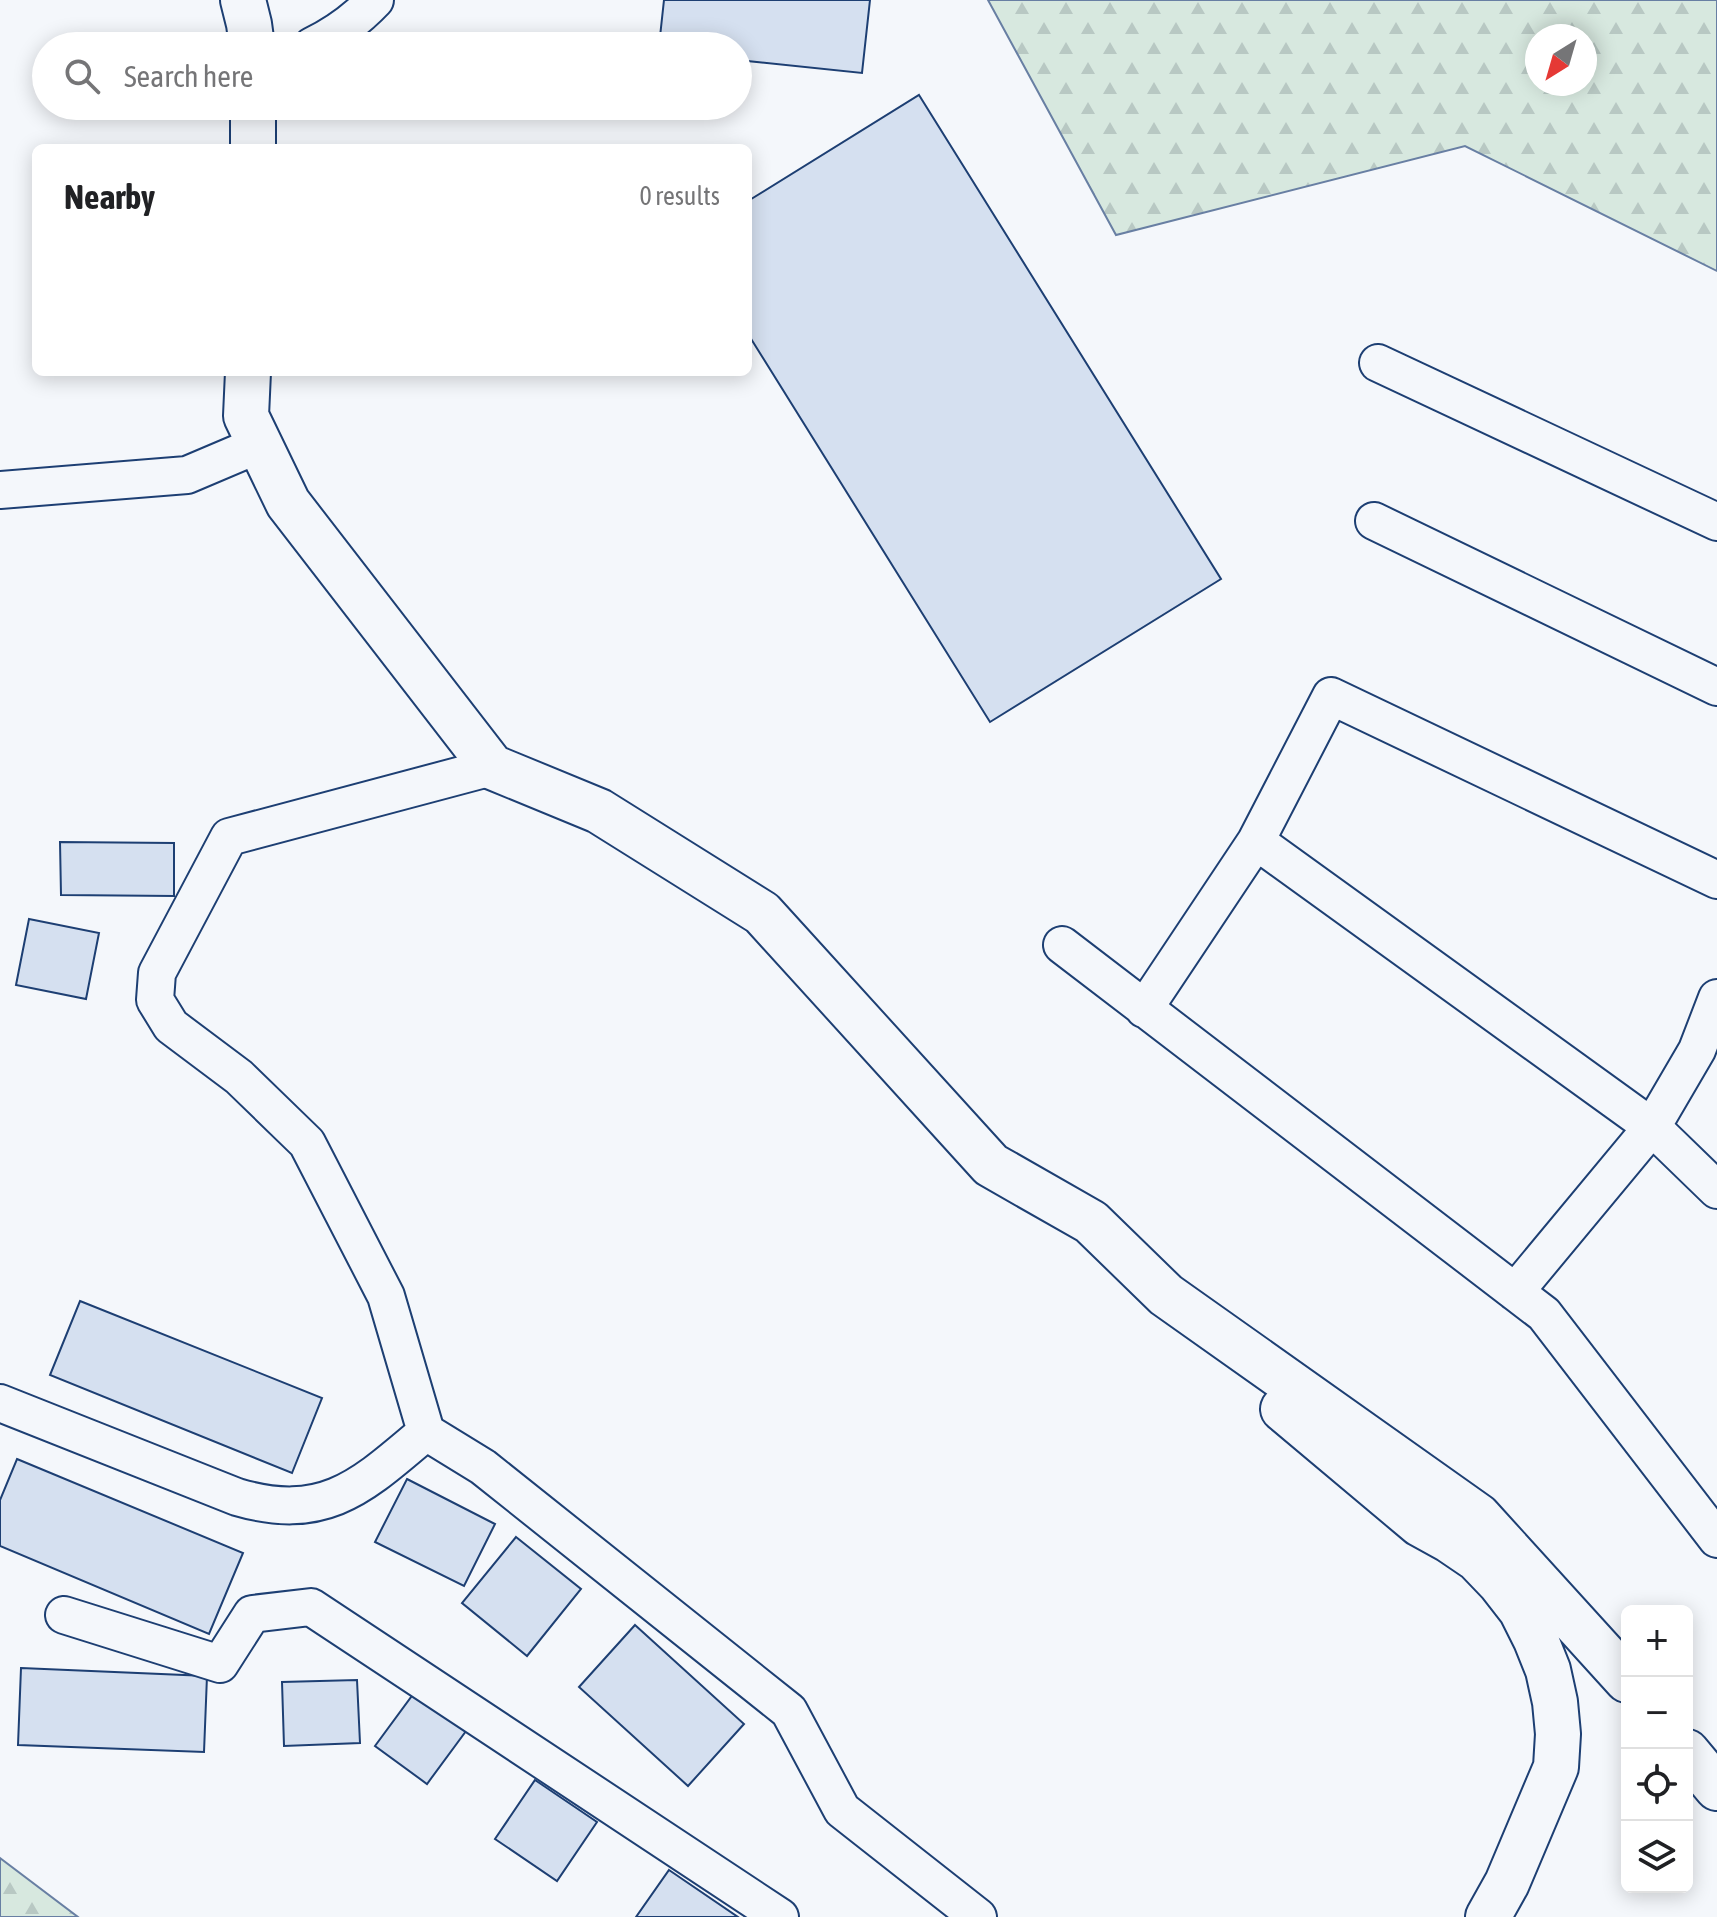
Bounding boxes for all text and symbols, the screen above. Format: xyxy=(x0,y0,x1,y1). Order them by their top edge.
north arrow xyxy=(1525,24,1597,96)
search box xyxy=(32,32,752,120)
icon: search xyxy=(60,54,104,98)
text: Search here xyxy=(124,59,253,93)
text: Nearby xyxy=(64,177,155,216)
text: 0 results xyxy=(639,181,720,211)
map controls xyxy=(1621,1605,1693,1893)
button: + xyxy=(1621,1605,1693,1677)
button: − xyxy=(1621,1677,1693,1749)
button: locate xyxy=(1621,1749,1693,1821)
button: layers xyxy=(1621,1821,1693,1893)

